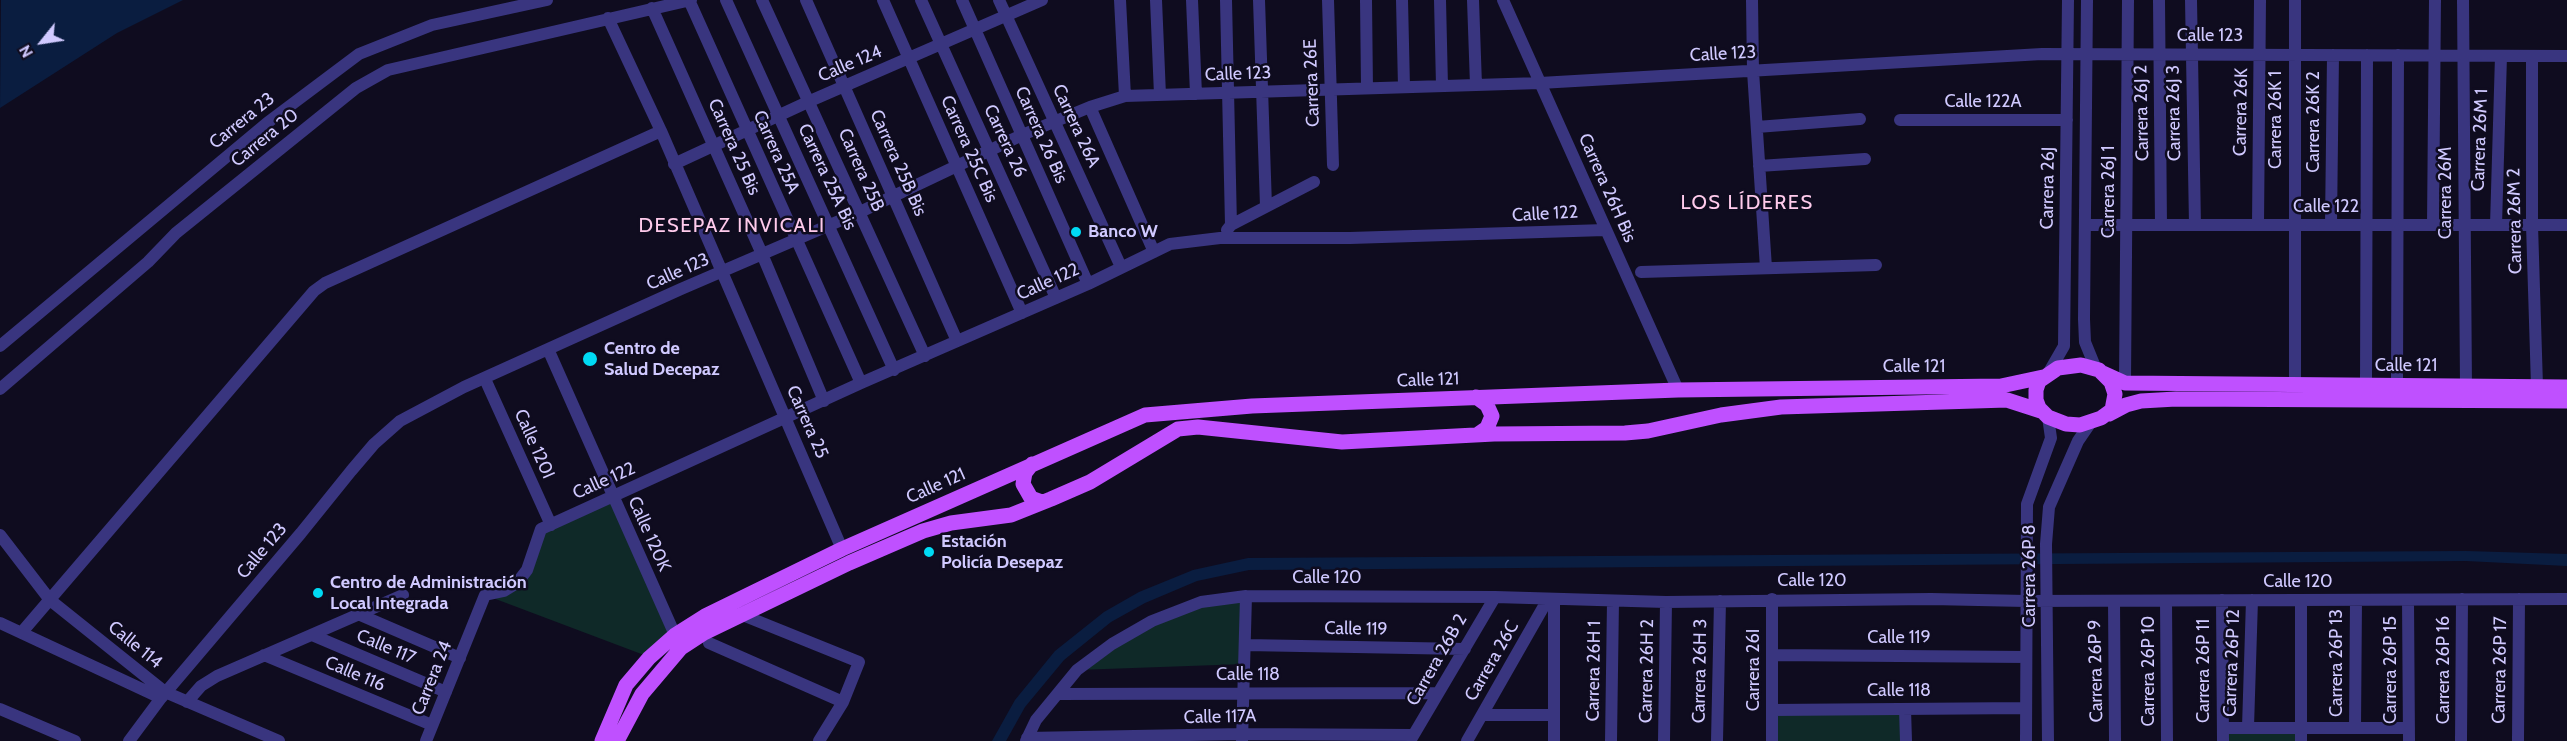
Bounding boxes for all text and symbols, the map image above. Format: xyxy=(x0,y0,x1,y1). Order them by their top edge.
north arrow xyxy=(12,12,72,72)
street label: Calle 123 xyxy=(2177,25,2243,47)
street label: Carrera 26E xyxy=(1300,39,1324,127)
street label: Calle 124 xyxy=(815,41,885,87)
street label: Calle 123 xyxy=(1689,41,1757,67)
text: N xyxy=(15,42,37,61)
street label: Calle 123 xyxy=(1204,62,1272,86)
street label: Carrera 26J 2 xyxy=(2130,65,2154,161)
street label: Carrera 26J 3 xyxy=(2162,65,2186,161)
street label: Carrera 26K xyxy=(2229,68,2253,156)
street label: Carrera 26K 1 xyxy=(2265,71,2287,169)
street label: Carrera 26K 2 xyxy=(2303,71,2325,173)
street label: Carrera 26A xyxy=(1047,81,1105,171)
street label: Carrera 26 Bis xyxy=(1010,83,1072,187)
street label: Carrera 23 xyxy=(205,88,279,154)
street label: Carrera 26M 1 xyxy=(2467,88,2493,192)
street label: Calle 122A xyxy=(1944,91,2022,113)
street label: Carrera 25C Bis xyxy=(936,92,1002,206)
street label: Carrera 25 Bis xyxy=(703,95,765,199)
street label: Carrera 26 xyxy=(979,101,1031,181)
street label: Carrera 20 xyxy=(227,104,303,172)
street label: Carrera 25B Bis xyxy=(865,106,931,220)
street label: Carrera 25A xyxy=(748,107,804,197)
street label: Carrera 25A Bis xyxy=(793,121,861,233)
street label: Carrera 25B xyxy=(833,125,889,215)
street label: Carrera 26H Bis xyxy=(1573,130,1641,246)
street label: Carrera 26J 1 xyxy=(2098,146,2120,238)
street label: Carrera 26J xyxy=(2036,147,2060,229)
street label: Carrera 26M xyxy=(2435,147,2457,239)
street label: Carrera 26M 2 xyxy=(2503,168,2527,274)
district label: LOS LÍDERES xyxy=(1680,191,1814,215)
street label: Calle 122 xyxy=(2293,196,2359,218)
street label: Calle 122 xyxy=(1511,201,1579,227)
district label: DESEPAZ INVICALI xyxy=(638,214,826,238)
place label: Banco W xyxy=(1088,221,1158,243)
marker: Banco W xyxy=(1069,225,1083,239)
street label: Calle 123 xyxy=(643,249,713,295)
street label: Calle 122 xyxy=(1013,259,1083,305)
place label: Centro de Salud Decepaz xyxy=(604,338,720,380)
marker: Centro de Salud Decepaz xyxy=(581,350,599,368)
street label: Calle 121 xyxy=(2375,355,2437,377)
street label: Calle 121 xyxy=(1883,356,1945,378)
street label: Calle 121 xyxy=(1396,368,1460,392)
street label: Carrera 25 xyxy=(781,382,833,462)
street label: Calle 120I xyxy=(509,406,559,482)
street label: Calle 122 xyxy=(569,458,639,504)
street label: Calle 121 xyxy=(903,463,969,509)
street label: Calle 120K xyxy=(623,493,675,575)
street label: Calle 123 xyxy=(232,519,292,583)
street label: Carrera 26P 8 xyxy=(2019,524,2041,628)
place label: Estación Policía Desepaz xyxy=(941,531,1063,574)
marker: Estación Policía Desepaz xyxy=(922,545,936,559)
street label: Calle 120 xyxy=(1292,567,1362,589)
street label: Calle 120 xyxy=(1777,570,1847,592)
street label: Calle 120 xyxy=(2263,571,2333,593)
place label: Centro de Administración Local Integrada xyxy=(330,572,527,614)
marker: Centro de Administración Local Integrada xyxy=(311,586,325,600)
street label: Carrera 26P 12 xyxy=(2219,609,2245,717)
street label: Carrera 26P 13 xyxy=(2326,609,2348,717)
street label: Carrera 26B 2 xyxy=(1402,610,1472,710)
street label: Carrera 26P 10 xyxy=(2138,616,2160,726)
street label: Carrera 26P 15 xyxy=(2380,616,2402,724)
street label: Carrera 26P 16 xyxy=(2433,616,2455,724)
street label: Carrera 26P 17 xyxy=(2488,616,2512,724)
street label: Calle 114 xyxy=(104,617,166,673)
street label: Carrera 26C xyxy=(1460,617,1524,705)
street label: Calle 119 xyxy=(1324,618,1388,640)
street label: Carrera 26H 2 xyxy=(1635,619,1659,723)
street label: Carrera 26H 3 xyxy=(1688,619,1712,723)
street label: Carrera 26P 11 xyxy=(2193,619,2215,723)
street label: Carrera 26P 9 xyxy=(2084,620,2108,722)
street label: Carrera 26H 1 xyxy=(1582,621,1606,721)
street label: Calle 117 xyxy=(353,625,419,669)
street label: Calle 119 xyxy=(1867,627,1931,649)
street label: Carrera 26I xyxy=(1743,629,1765,711)
street label: Carrera 24 xyxy=(407,638,457,718)
street label: Calle 116 xyxy=(322,652,388,696)
street label: Calle 118 xyxy=(1216,664,1280,686)
street label: Calle 118 xyxy=(1867,680,1931,702)
street label: Calle 117A xyxy=(1184,706,1256,728)

